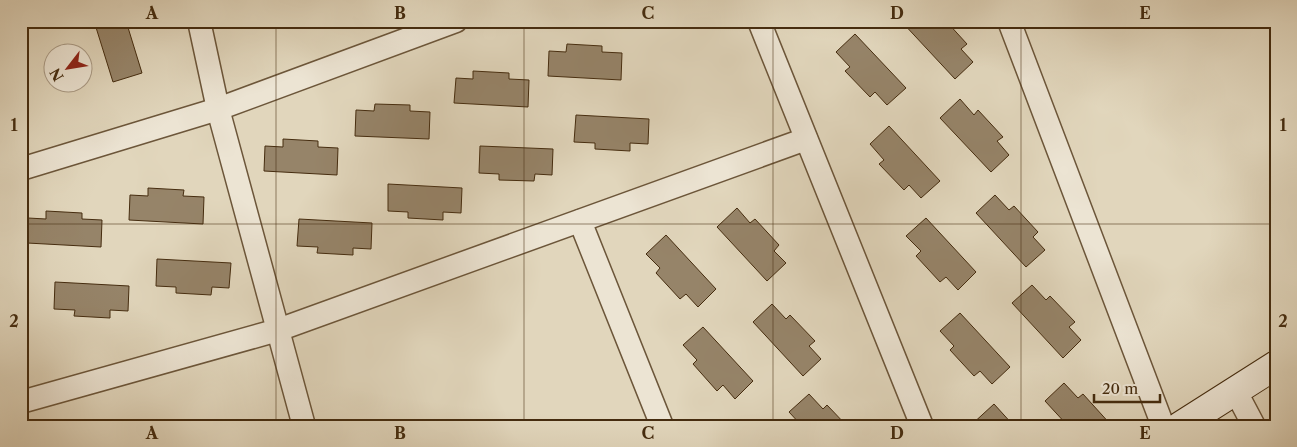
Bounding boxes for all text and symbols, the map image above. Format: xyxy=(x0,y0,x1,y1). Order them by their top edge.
text: A xyxy=(145,3,159,23)
text: B xyxy=(394,3,406,23)
text: C xyxy=(642,3,654,23)
text: D xyxy=(890,3,904,23)
text: E xyxy=(1139,3,1151,23)
north arrow xyxy=(42,42,92,92)
text: N xyxy=(46,65,68,85)
text: 1 xyxy=(10,115,18,135)
text: 1 xyxy=(1279,115,1287,135)
text: 2 xyxy=(9,311,19,331)
text: 2 xyxy=(1278,311,1288,331)
scale bar xyxy=(1094,372,1161,404)
text: 20 m xyxy=(1102,379,1138,398)
text: A xyxy=(145,423,159,443)
text: B xyxy=(394,423,406,443)
text: C xyxy=(642,423,654,443)
text: D xyxy=(890,423,904,443)
text: E xyxy=(1139,423,1151,443)

